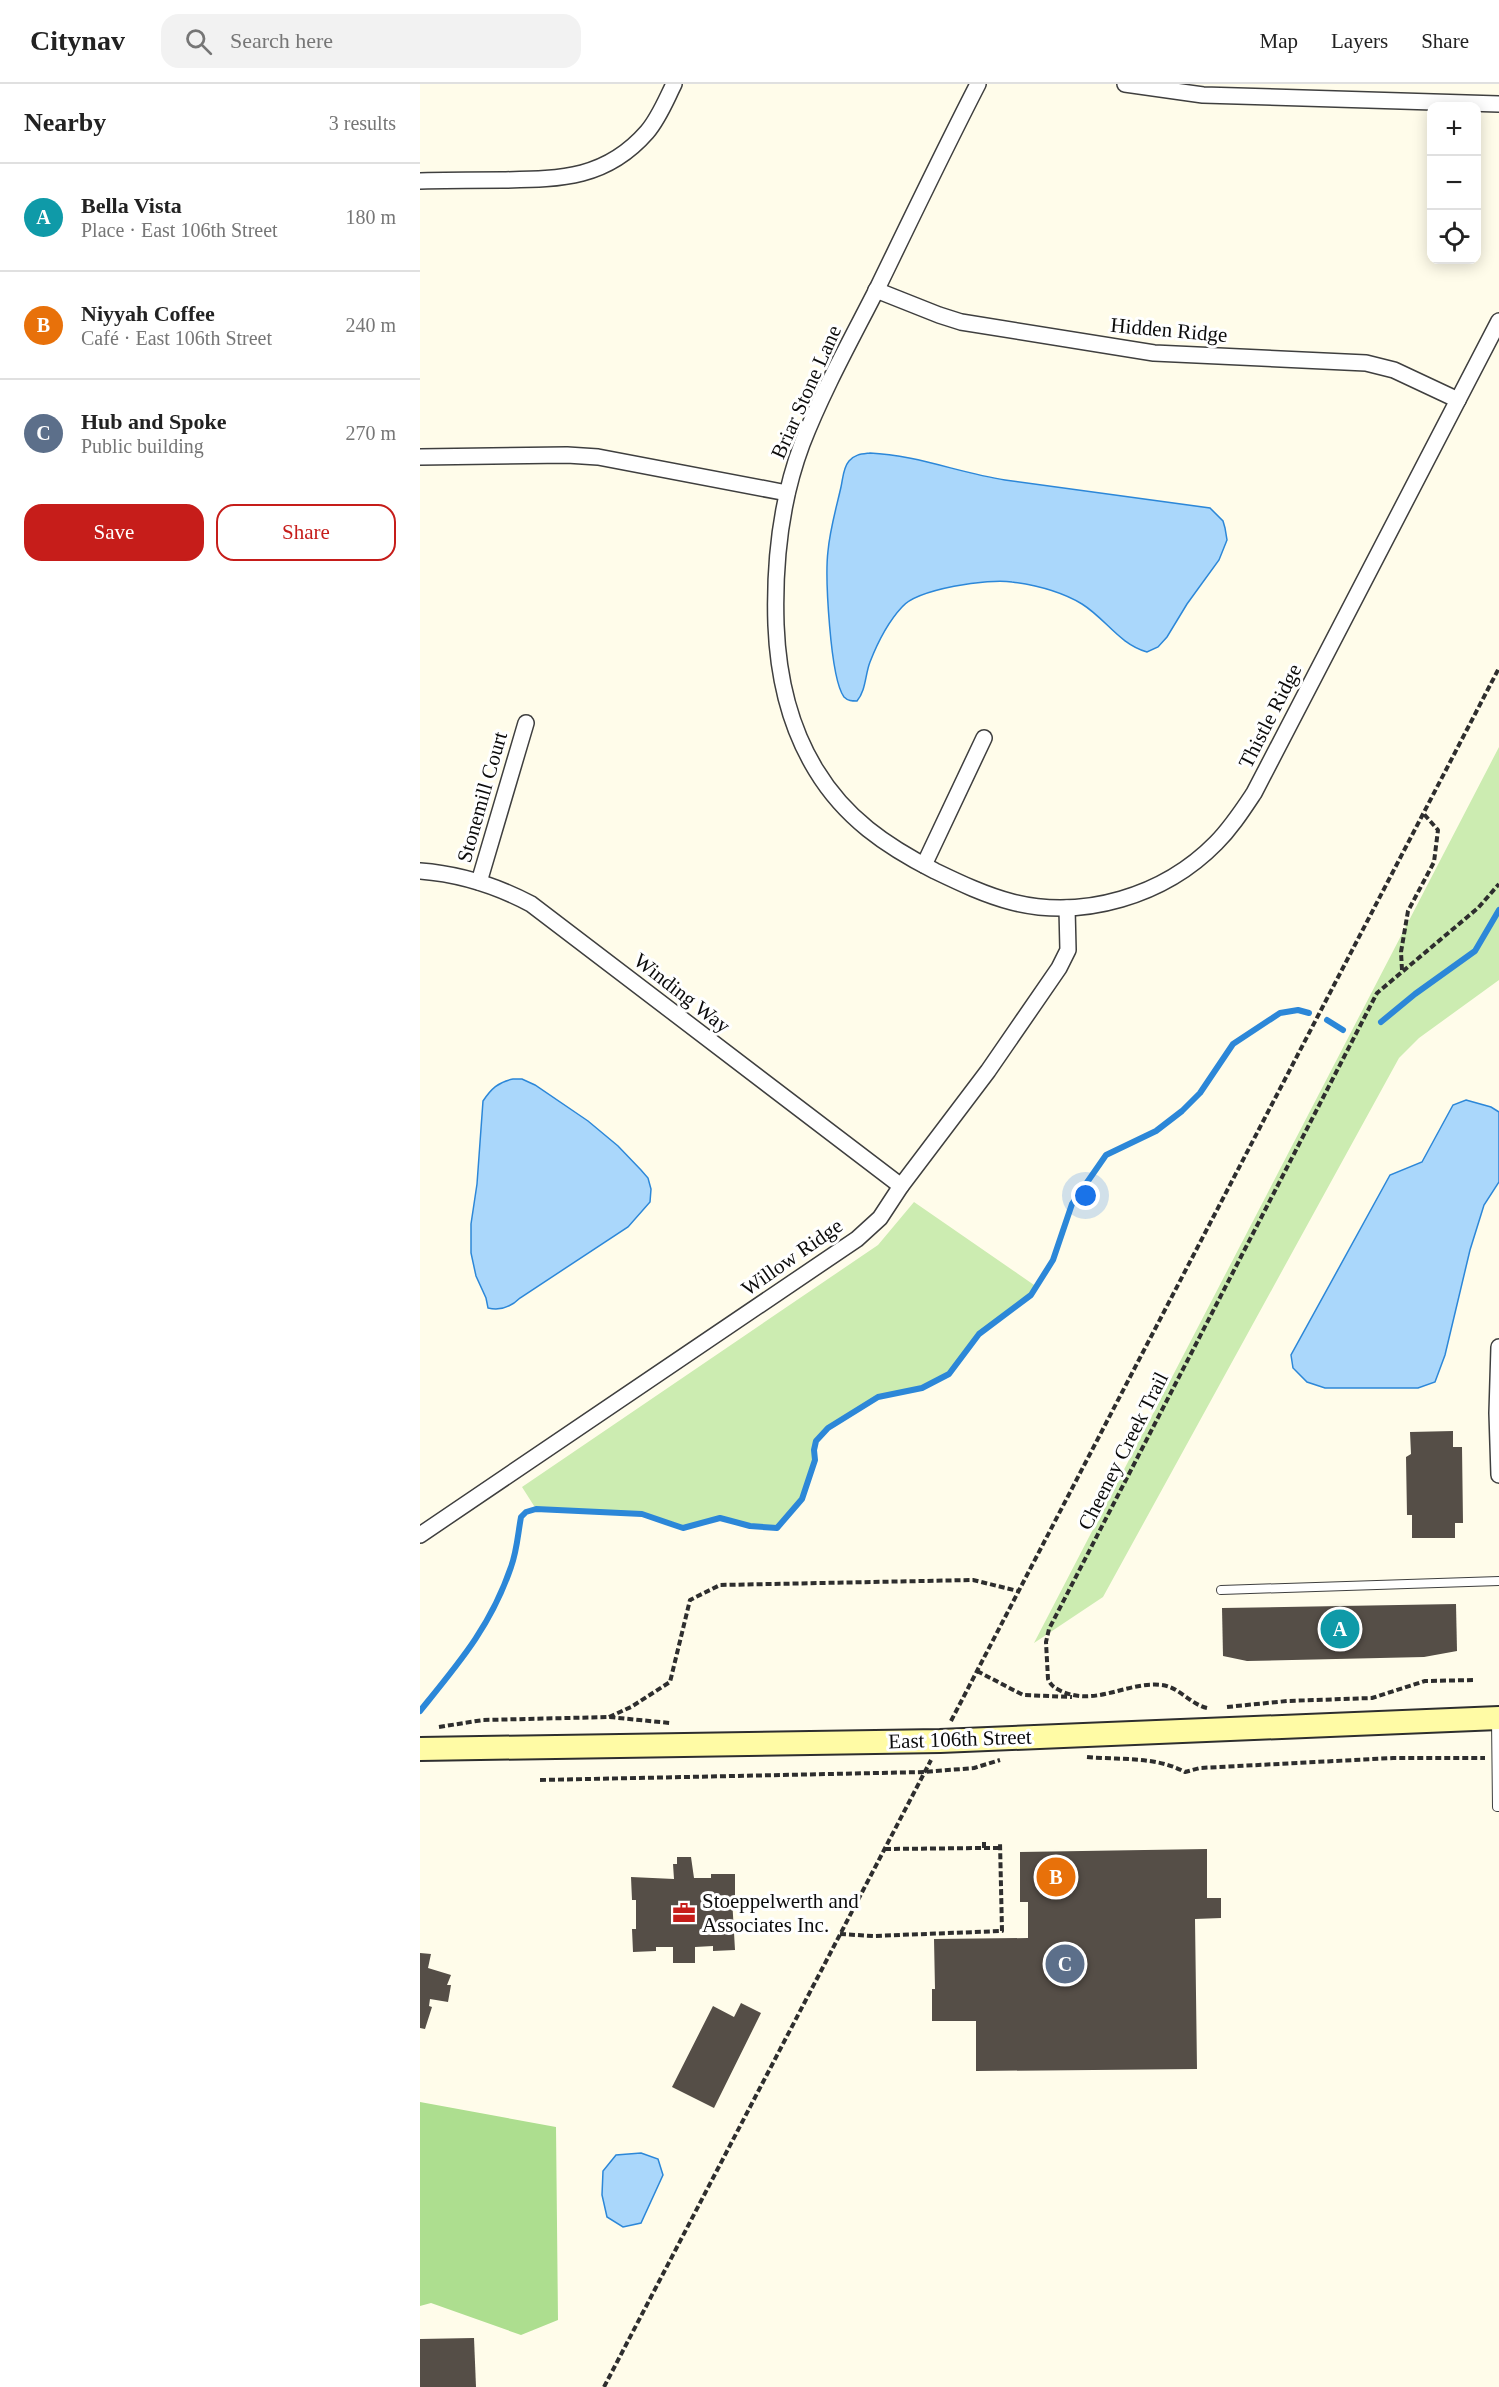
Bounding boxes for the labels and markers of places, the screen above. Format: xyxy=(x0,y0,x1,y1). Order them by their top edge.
pin: A xyxy=(1320,1606,1360,1652)
pin: B xyxy=(1036,1854,1076,1900)
place label: Stoeppelwerth and Associates Inc. xyxy=(702,1889,859,1937)
office icon: Stoeppelwerth and Associates Inc. xyxy=(671,1900,697,1926)
pin: C xyxy=(1046,1942,1084,1986)

